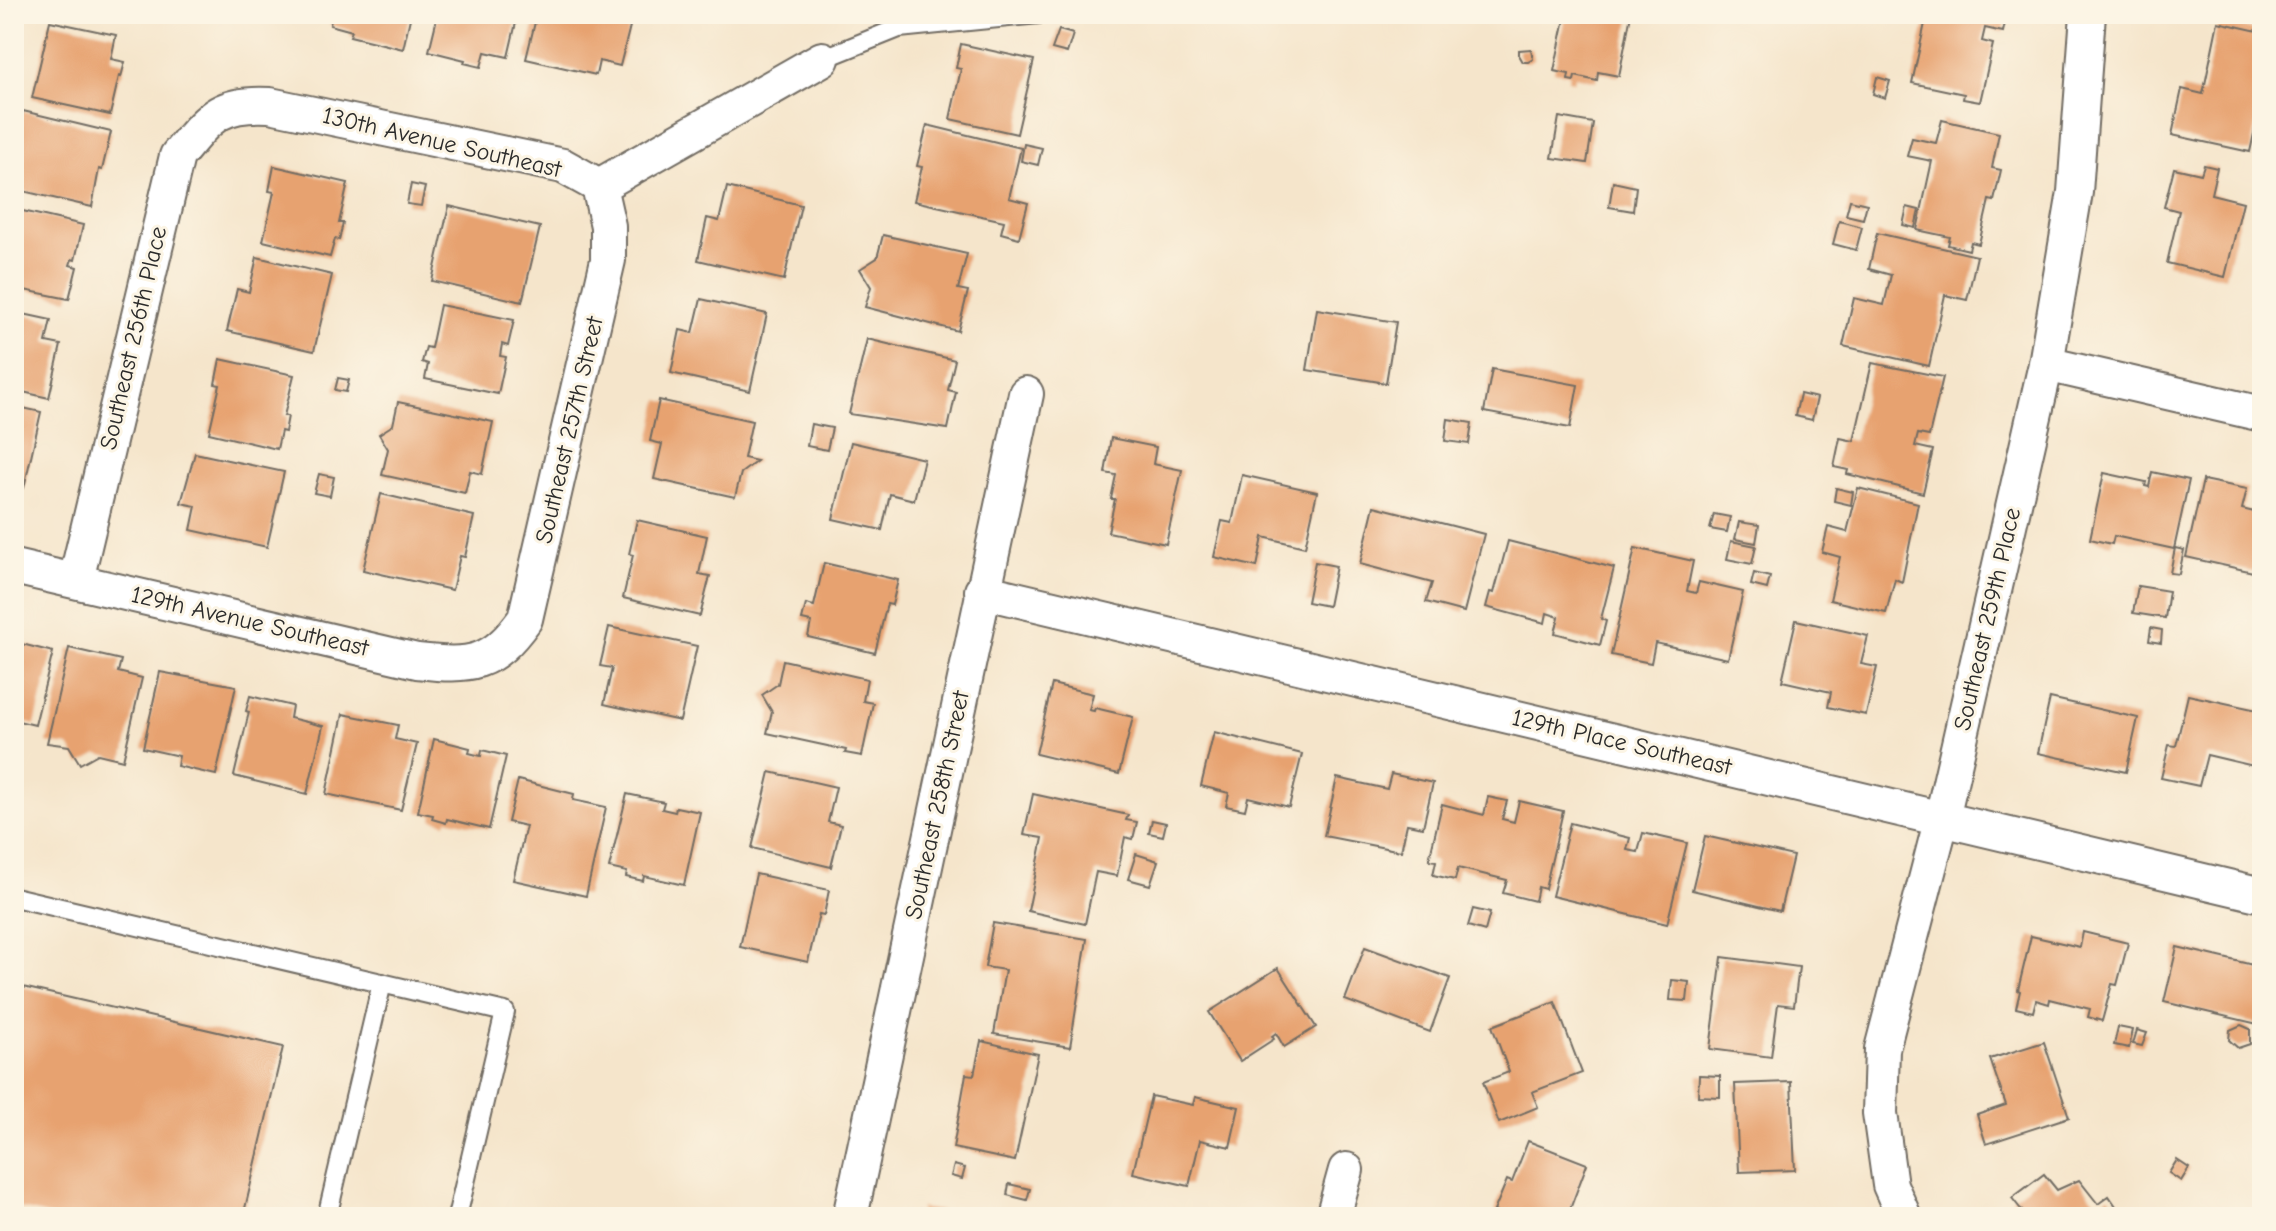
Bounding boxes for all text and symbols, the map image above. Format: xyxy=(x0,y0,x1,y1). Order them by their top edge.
street label: 130th Avenue Southeast xyxy=(320,101,565,183)
street label: Southeast 256th Place xyxy=(94,224,172,452)
street label: Southeast 257th Street xyxy=(529,313,609,546)
street label: Southeast 259th Place xyxy=(1948,505,2026,733)
street label: 129th Avenue Southeast xyxy=(129,580,373,662)
street label: Southeast 258th Street xyxy=(899,687,975,922)
street label: 129th Place Southeast xyxy=(1510,703,1736,781)

